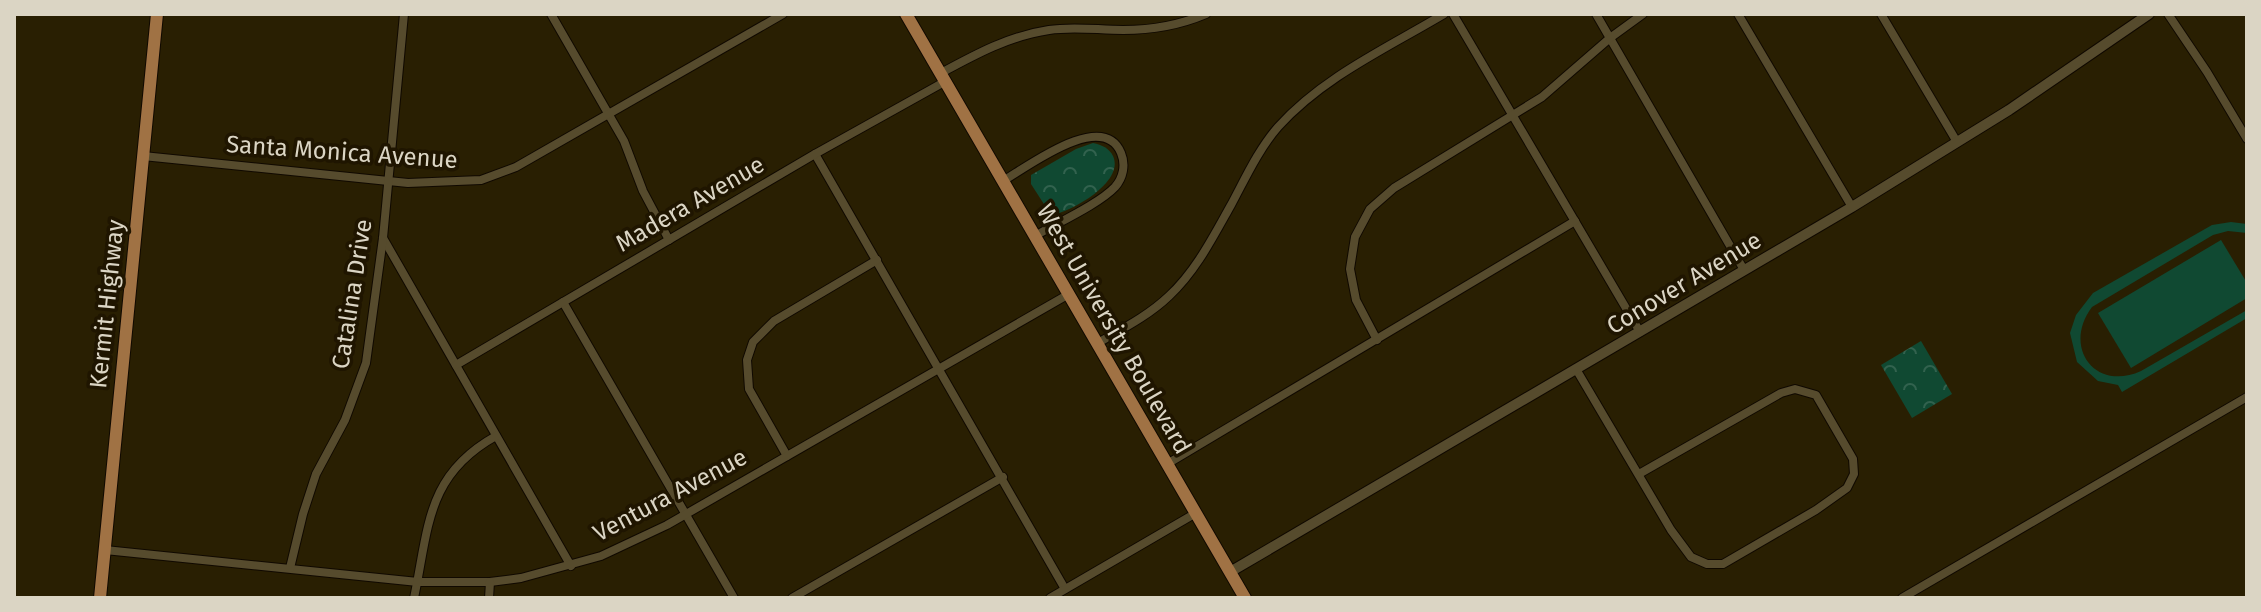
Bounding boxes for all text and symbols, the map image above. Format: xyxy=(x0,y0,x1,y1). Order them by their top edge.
street label: Santa Monica Avenue xyxy=(225,130,459,174)
street label: Madera Avenue xyxy=(611,150,769,258)
street label: West University Boulevard xyxy=(1031,199,1197,459)
street label: Catalina Drive xyxy=(326,217,378,371)
street label: Kermit Highway xyxy=(84,218,130,390)
street label: Conover Avenue xyxy=(1602,226,1766,340)
street label: Ventura Avenue xyxy=(588,443,752,547)

